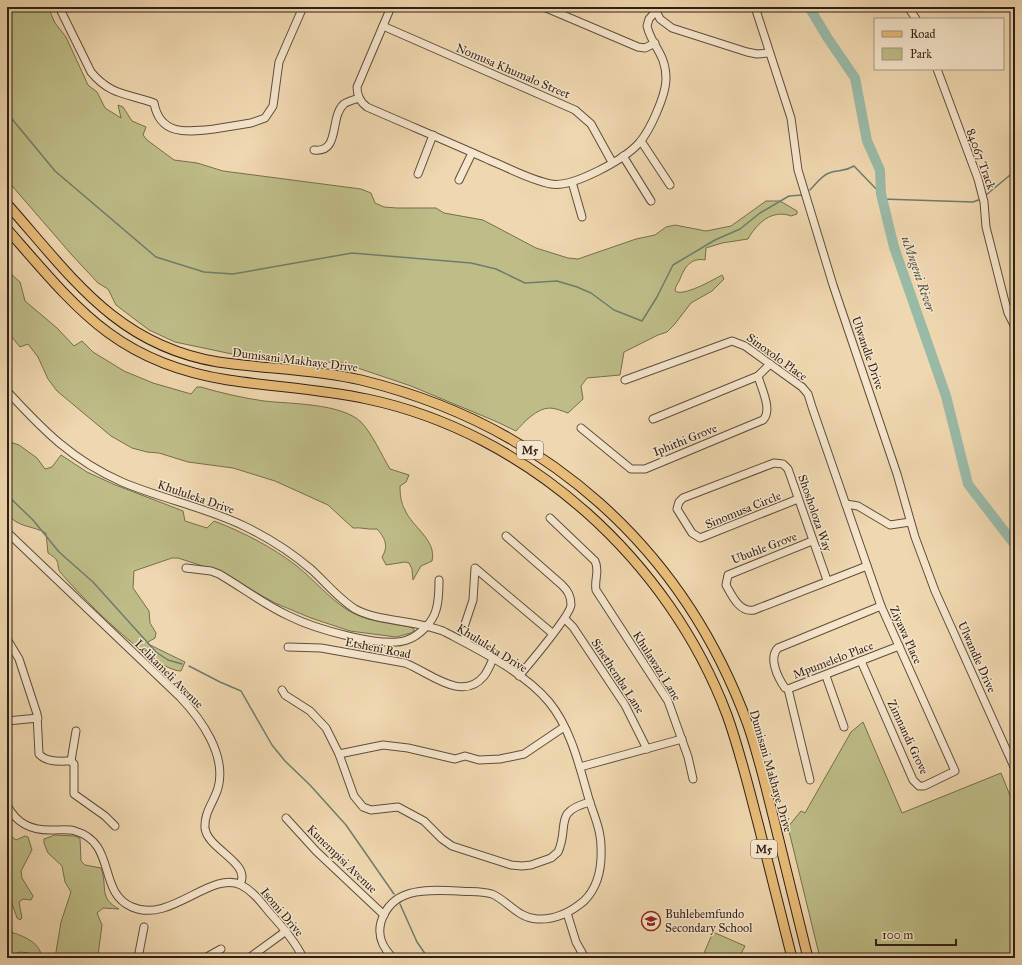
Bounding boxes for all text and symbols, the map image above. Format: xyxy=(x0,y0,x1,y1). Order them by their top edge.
legend xyxy=(874,18,1004,70)
text: Road xyxy=(910,27,936,41)
street label: Nomusa Khumalo Street xyxy=(454,41,573,102)
text: Park xyxy=(910,47,932,61)
street label: 84067 Track xyxy=(964,127,999,192)
water label: uMngeni River xyxy=(898,234,939,314)
street label: Ulwandle Drive xyxy=(849,315,887,391)
street label: Sinoxolo Place xyxy=(744,330,810,384)
street label: Dumisani Makhaye Drive xyxy=(231,345,359,375)
street label: Iphithi Grove xyxy=(651,421,719,459)
road number: M5 xyxy=(517,441,543,459)
street label: Shosholoza Way xyxy=(795,473,835,554)
street label: Khululeka Drive xyxy=(156,477,236,517)
street label: Sinomusa Circle xyxy=(703,488,783,532)
street label: Ubuhle Grove xyxy=(729,529,799,567)
street label: Ziyawa Place xyxy=(887,604,925,666)
street label: Ulwandle Drive xyxy=(955,619,999,695)
street label: Khululeka Drive xyxy=(454,621,530,675)
street label: Khulawazi Lane xyxy=(630,629,684,703)
street label: Etsheni Road xyxy=(344,635,412,661)
street label: Sinethemba Lane xyxy=(589,636,647,716)
street label: Lelikameli Avenue xyxy=(132,637,206,711)
street label: Mpumelelo Place xyxy=(791,638,875,682)
street label: Zimnandi Grove xyxy=(885,697,931,777)
street label: Dumisani Makhaye Drive xyxy=(747,708,795,834)
street label: Kunempisi Avenue xyxy=(304,822,380,896)
road number: M5 xyxy=(751,840,777,858)
street label: Isomi Drive xyxy=(258,885,306,939)
place label: Buhlebemfundo Secondary School xyxy=(665,907,753,935)
school or university icon: Buhlebemfundo Secondary School xyxy=(640,910,662,932)
scale bar xyxy=(876,921,956,947)
text: 100 m xyxy=(882,928,913,942)

